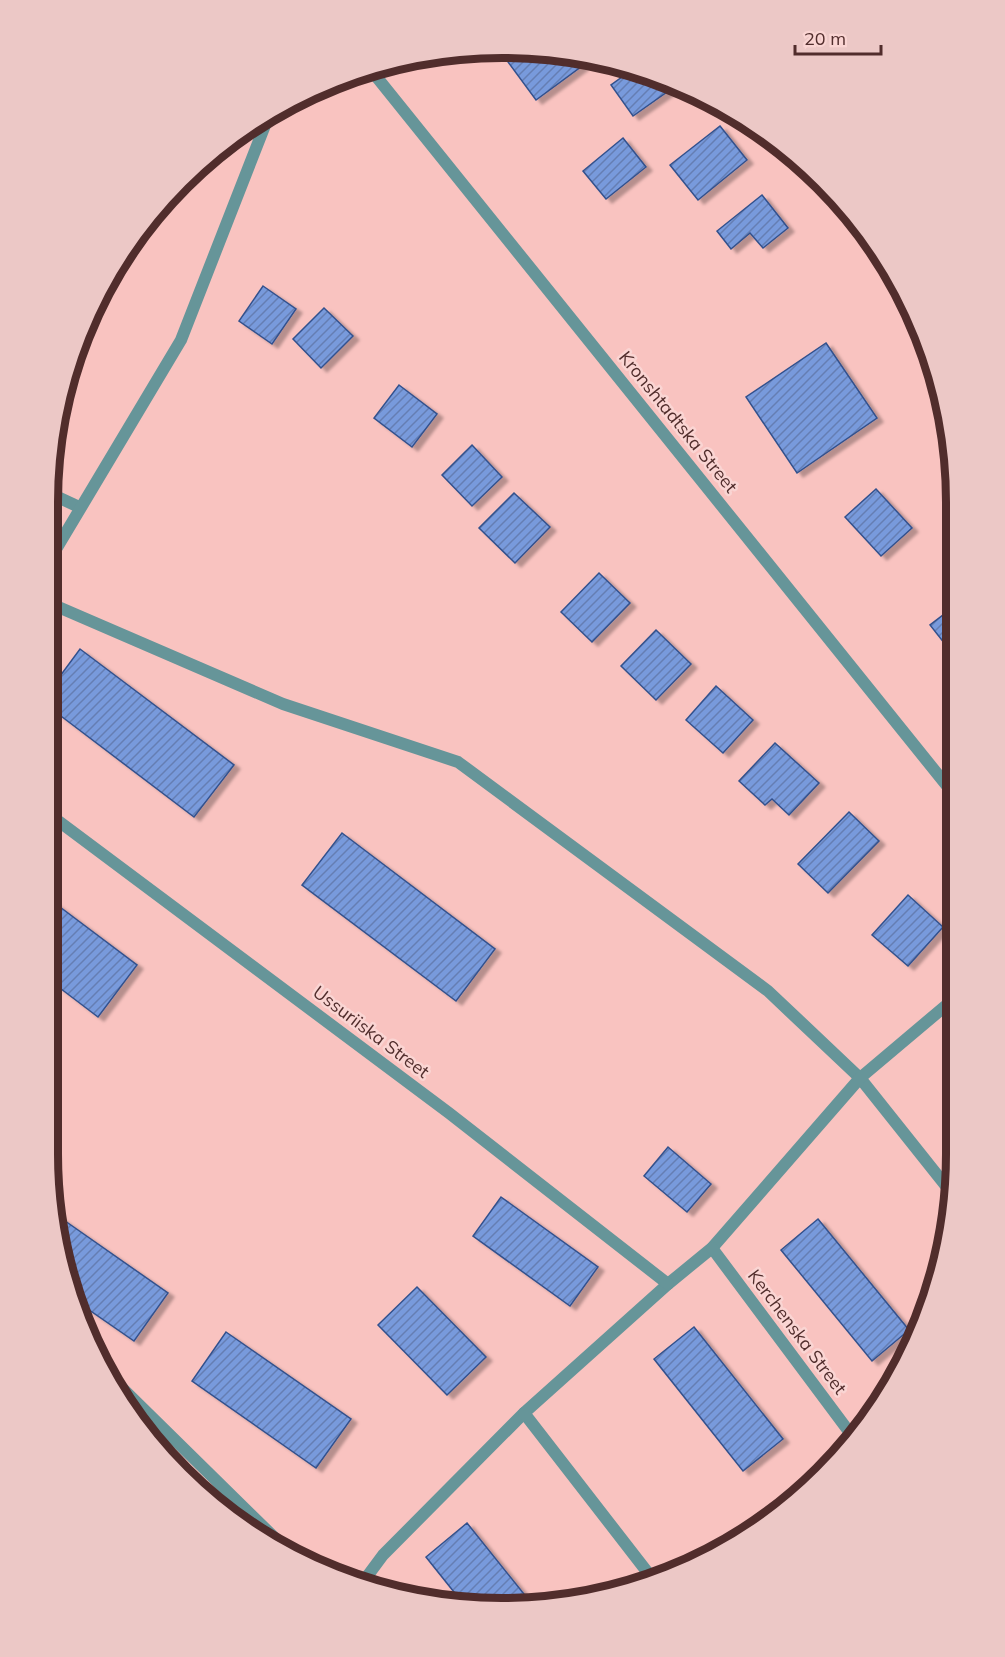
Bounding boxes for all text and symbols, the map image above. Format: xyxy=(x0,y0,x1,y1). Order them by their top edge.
scale bar xyxy=(795,18,880,56)
text: 20 m xyxy=(804,27,846,50)
street label: Kronshtadtska Street xyxy=(614,346,743,497)
street label: Ussuriiska Street xyxy=(309,980,434,1083)
street label: Kerchenska Street xyxy=(743,1265,852,1399)

